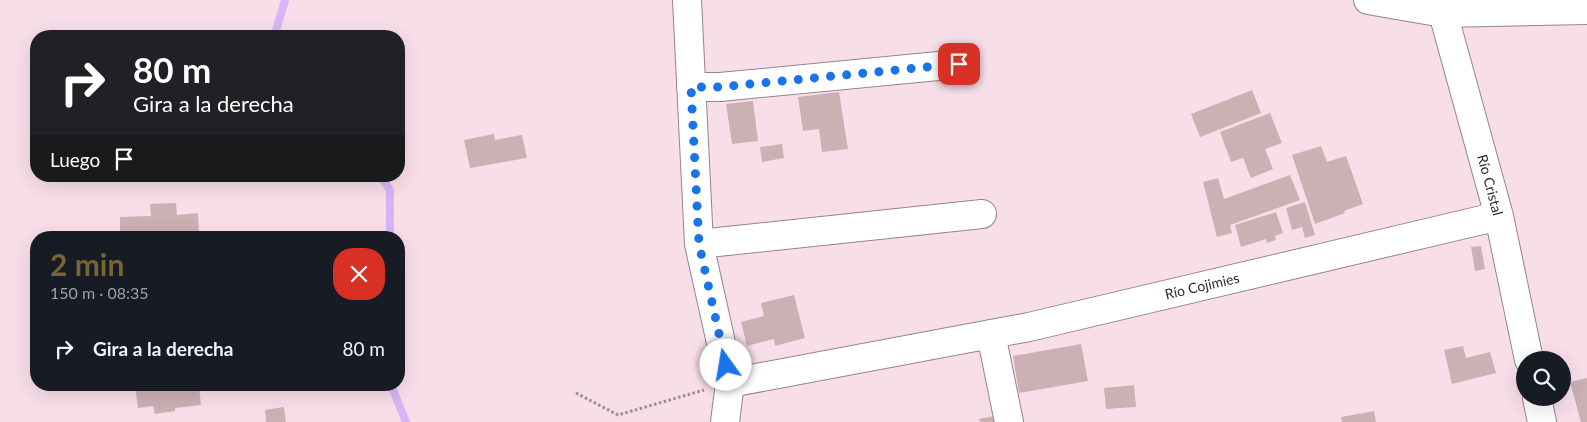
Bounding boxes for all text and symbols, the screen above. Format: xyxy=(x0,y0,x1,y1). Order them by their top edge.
pin xyxy=(938,43,980,85)
text: 80 m xyxy=(133,48,211,90)
icon: right xyxy=(50,50,115,115)
icon: arrive xyxy=(945,50,973,78)
text: Gira a la derecha xyxy=(133,90,294,117)
icon: arrive xyxy=(110,145,138,173)
text: Luego xyxy=(50,148,100,171)
street label: Río Cristal xyxy=(1474,152,1507,217)
text: 2 min xyxy=(50,246,124,282)
button: close xyxy=(333,248,385,300)
street label: Río Cojimies xyxy=(1163,269,1241,302)
text: 150 m · 08:35 xyxy=(50,283,149,302)
icon: right xyxy=(50,335,78,363)
text: Gira a la derecha xyxy=(93,337,233,360)
text: 80 m xyxy=(342,337,385,360)
position arrow xyxy=(699,338,751,390)
map controls xyxy=(1516,351,1571,406)
button: search xyxy=(1516,351,1571,406)

